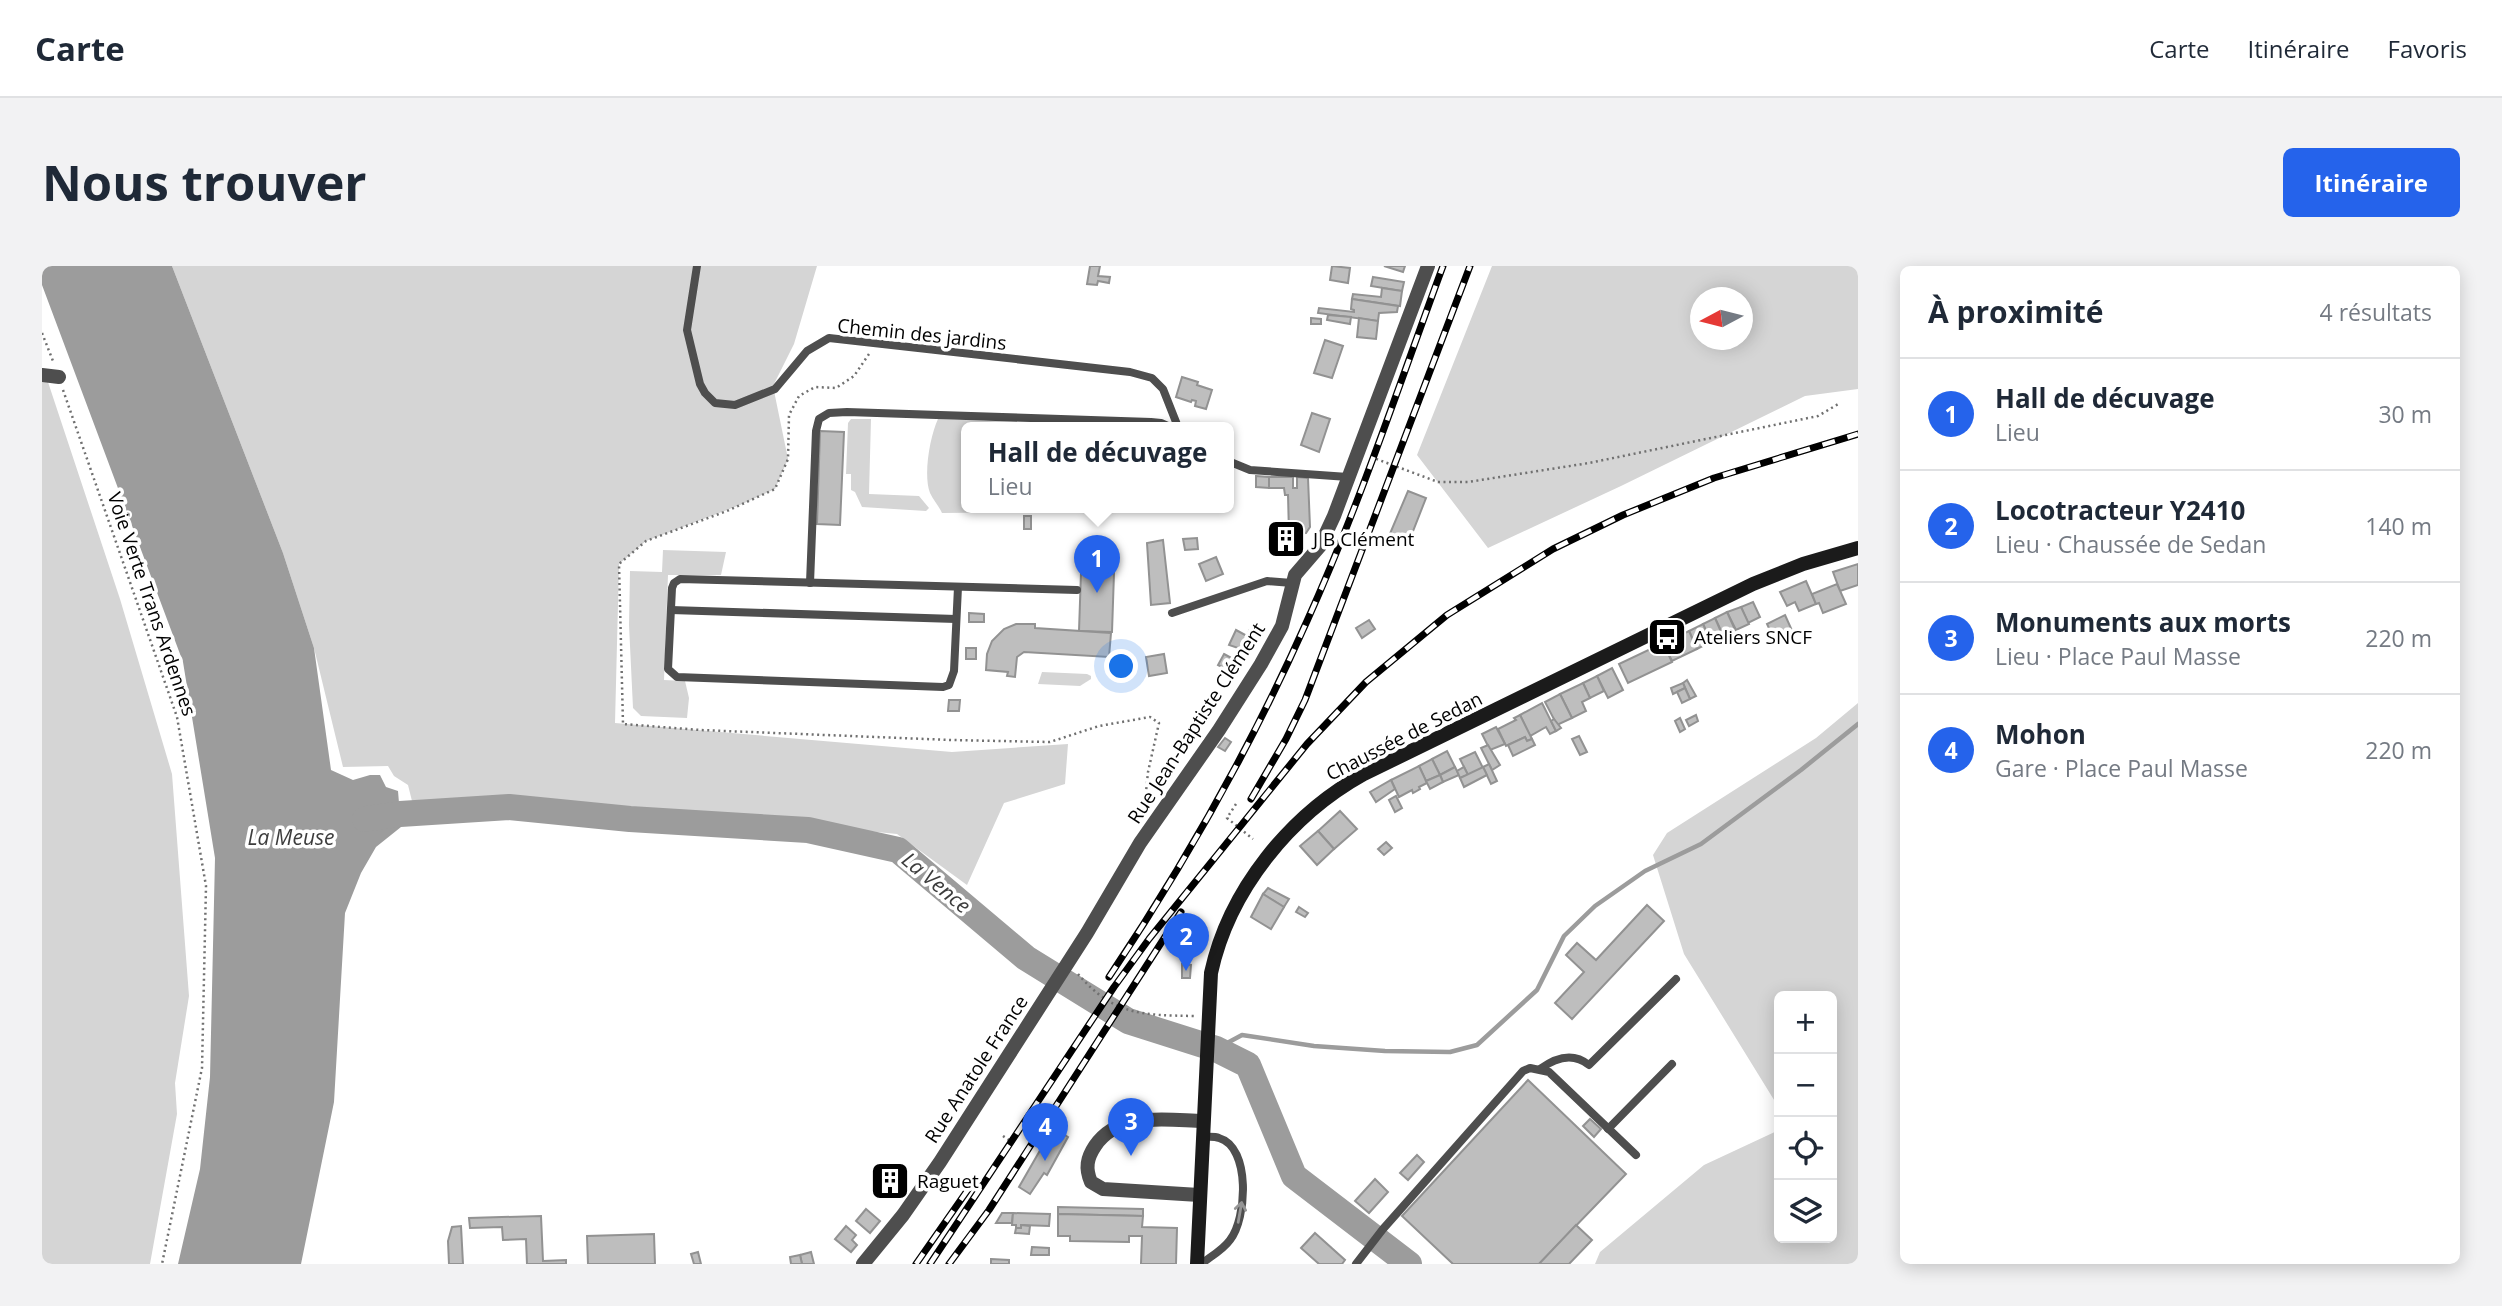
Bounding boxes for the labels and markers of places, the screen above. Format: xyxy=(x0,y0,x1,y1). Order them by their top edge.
building icon: J B Clément xyxy=(1265,518,1307,560)
place label: J B Clément xyxy=(1311,526,1415,552)
pin: 1 xyxy=(1074,535,1120,593)
bus stop icon: Ateliers SNCF xyxy=(1646,616,1688,658)
place label: Ateliers SNCF xyxy=(1694,624,1812,650)
pin: 2 xyxy=(1163,913,1209,971)
pin: 3 xyxy=(1108,1098,1154,1156)
pin: 4 xyxy=(1022,1103,1068,1161)
building icon: Raguet xyxy=(869,1160,911,1202)
place label: Raguet xyxy=(917,1168,979,1194)

